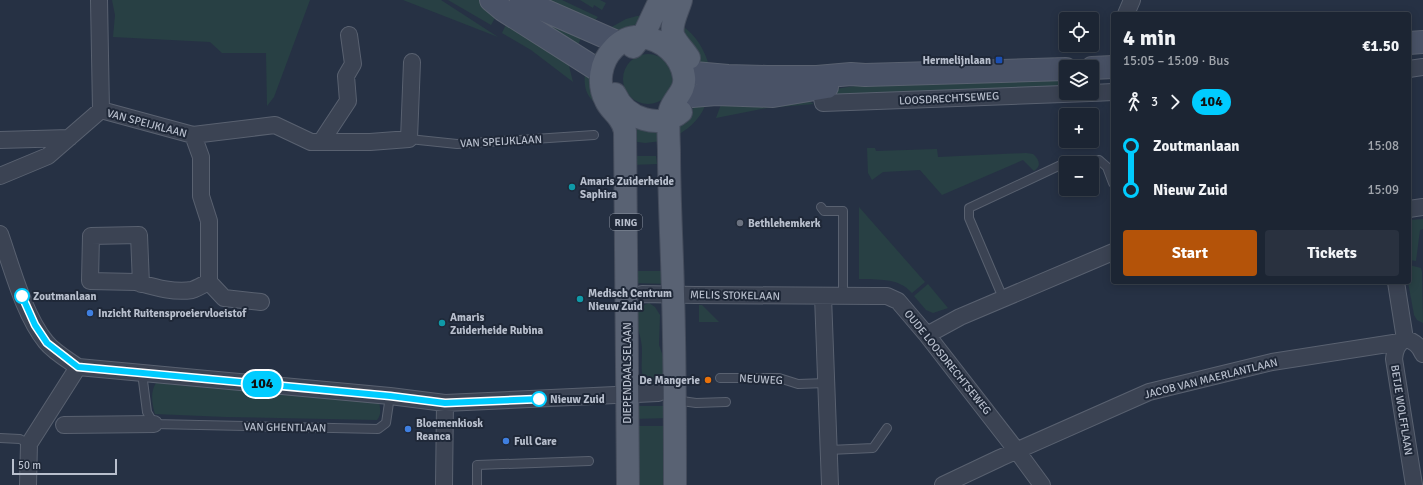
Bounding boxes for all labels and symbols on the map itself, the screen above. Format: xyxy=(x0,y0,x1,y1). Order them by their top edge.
place label: Hermelijnlaan xyxy=(923,54,991,67)
marker: Hermelijnlaan xyxy=(994,55,1004,65)
street label: LOOSDRECHTSEWEG xyxy=(899,89,999,108)
street label: VAN SPEIJKLAAN xyxy=(105,107,188,140)
street label: VAN SPEIJKLAAN xyxy=(460,133,542,150)
place label: Amaris Zuiderheide Saphira xyxy=(580,175,675,201)
marker: Amaris Zuiderheide Saphira xyxy=(567,182,577,192)
road number: RING xyxy=(610,214,642,230)
place label: Bethlehemkerk xyxy=(748,217,821,230)
marker: Bethlehemkerk xyxy=(735,218,745,228)
place label: Medisch Centrum Nieuw Zuid xyxy=(588,287,672,313)
marker: Zoutmanlaan xyxy=(14,288,30,304)
street label: MELIS STOKELAAN xyxy=(690,288,780,303)
place label: Zoutmanlaan xyxy=(33,290,96,303)
marker: Medisch Centrum Nieuw Zuid xyxy=(575,294,585,304)
place label: Inzicht Ruitensproeiervloeistof xyxy=(98,307,247,320)
street label: OUDE LOOSDRECHTSEWEG xyxy=(901,307,994,417)
marker: Inzicht Ruitensproeiervloeistof xyxy=(85,308,95,318)
place label: Amaris Zuiderheide Rubina xyxy=(450,311,544,337)
marker: Amaris Zuiderheide Rubina xyxy=(437,318,447,328)
street label: DIEPENDAALSELAAN xyxy=(621,322,634,424)
street label: JACOB VAN MAERLANTLAAN xyxy=(1143,356,1279,401)
street label: BETJE WOLFFLAAN xyxy=(1388,364,1415,456)
line badge: 104 xyxy=(239,371,285,397)
street label: NEUWEG xyxy=(739,372,783,387)
place label: De Mangerie xyxy=(639,374,701,387)
marker: De Mangerie xyxy=(703,375,713,385)
marker: Nieuw Zuid xyxy=(531,391,547,407)
place label: Nieuw Zuid xyxy=(550,393,605,406)
place label: Bloemenkiosk Reanca xyxy=(416,417,483,443)
street label: VAN GHENTLAAN xyxy=(244,420,326,435)
marker: Bloemenkiosk Reanca xyxy=(403,424,413,434)
place label: Full Care xyxy=(514,435,557,448)
marker: Full Care xyxy=(501,436,511,446)
scale bar xyxy=(12,457,117,476)

